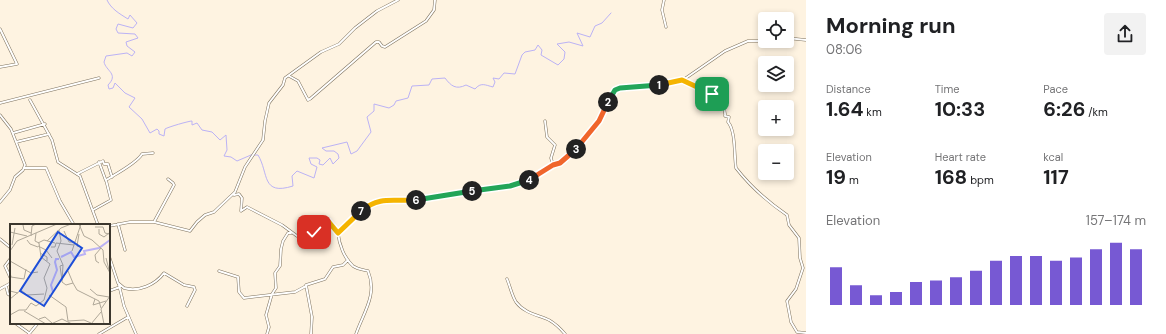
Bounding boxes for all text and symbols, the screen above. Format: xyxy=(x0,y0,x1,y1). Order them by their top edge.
text: Morning run xyxy=(826,11,956,40)
map controls xyxy=(758,12,794,180)
button: locate xyxy=(758,12,794,48)
button: share xyxy=(1104,13,1146,55)
text: 08:06 xyxy=(826,41,862,58)
button: layers xyxy=(758,56,794,92)
pin: 1 xyxy=(649,75,669,95)
pin xyxy=(695,77,729,111)
text: 1 xyxy=(657,78,661,92)
text: Distance xyxy=(826,82,871,96)
text: Time xyxy=(935,82,960,96)
text: Pace xyxy=(1043,82,1068,96)
icon: arrive xyxy=(701,83,723,105)
pin: 2 xyxy=(598,92,618,112)
text: 2 xyxy=(605,95,611,109)
text: 1.64 xyxy=(826,96,863,122)
text: 10:33 xyxy=(935,96,985,122)
text: 6:26 xyxy=(1043,96,1085,122)
button: + xyxy=(758,100,794,136)
text: km xyxy=(863,105,882,119)
text: /km xyxy=(1085,105,1108,119)
pin: 3 xyxy=(566,139,586,159)
text: 3 xyxy=(573,142,579,156)
button: − xyxy=(758,144,794,180)
text: Elevation xyxy=(826,150,872,164)
text: Heart rate xyxy=(935,150,986,164)
text: kcal xyxy=(1043,150,1063,164)
text: 19 xyxy=(826,164,846,190)
text: 168 xyxy=(935,164,967,190)
text: 117 xyxy=(1043,164,1069,190)
pin: 4 xyxy=(519,170,539,190)
text: 4 xyxy=(525,173,533,187)
text: m xyxy=(846,173,859,187)
text: bpm xyxy=(967,173,994,187)
pin: 5 xyxy=(462,181,482,201)
text: 5 xyxy=(469,184,475,198)
pin: 6 xyxy=(406,190,426,210)
text: 6 xyxy=(413,193,419,207)
pin: 7 xyxy=(351,201,371,221)
text: 7 xyxy=(358,204,364,218)
text: Elevation xyxy=(826,212,880,229)
text: 157–174 m xyxy=(1086,212,1146,229)
pin xyxy=(297,215,331,249)
icon: check xyxy=(303,221,325,243)
inset map xyxy=(10,224,110,324)

